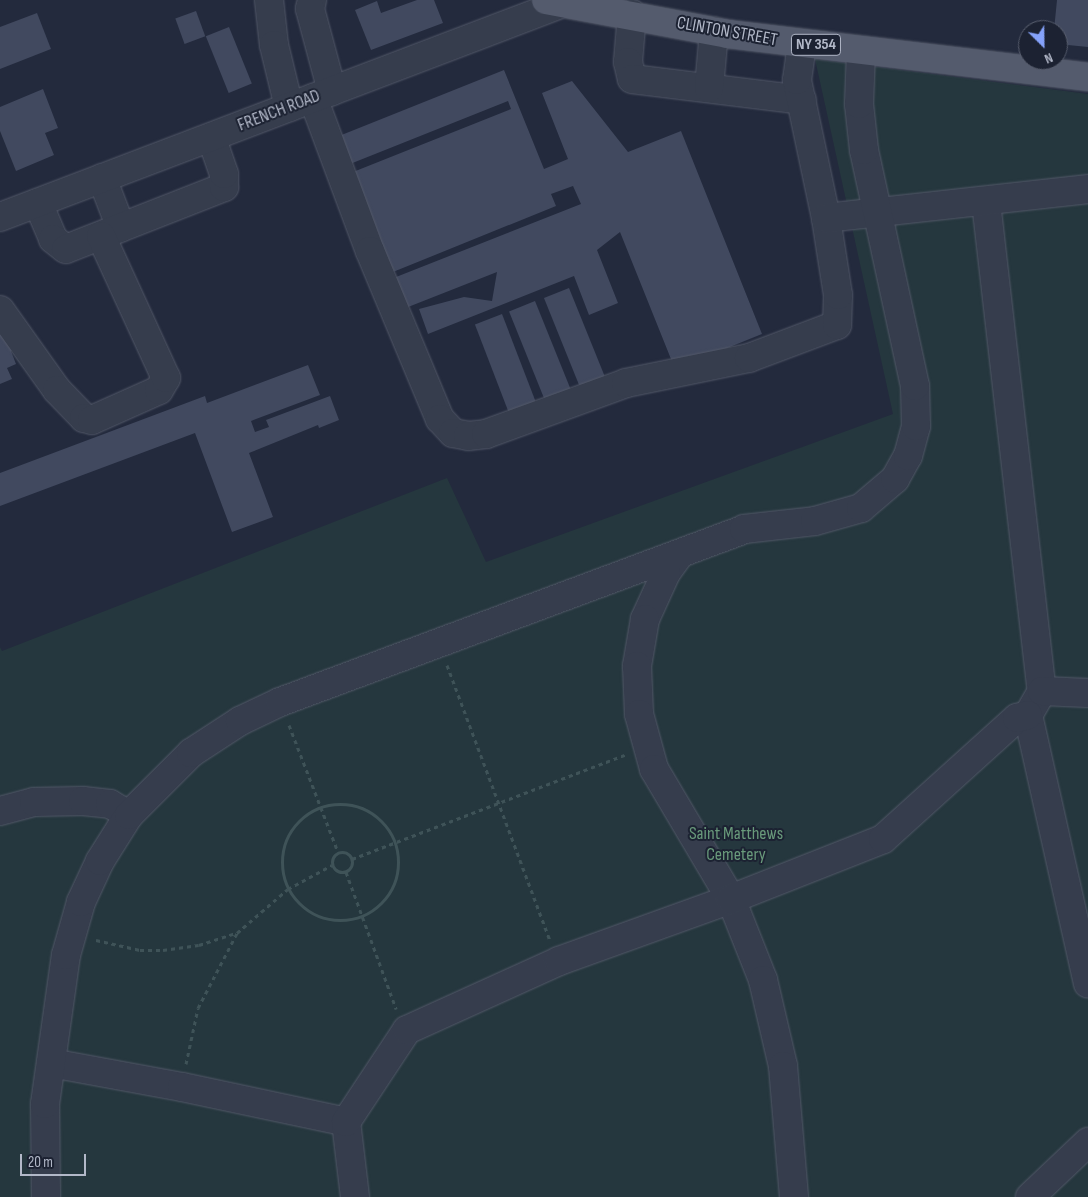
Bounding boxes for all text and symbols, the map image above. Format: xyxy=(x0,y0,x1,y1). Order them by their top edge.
street label: CLINTON STREET xyxy=(675,13,779,51)
north arrow xyxy=(1018,20,1068,70)
road number: NY 354 xyxy=(790,32,842,58)
text: N xyxy=(1042,49,1055,68)
street label: FRENCH ROAD xyxy=(235,85,323,137)
park label: Saint Matthews Cemetery xyxy=(689,824,783,866)
scale bar xyxy=(22,1144,89,1176)
text: 20 m xyxy=(28,1153,53,1172)

